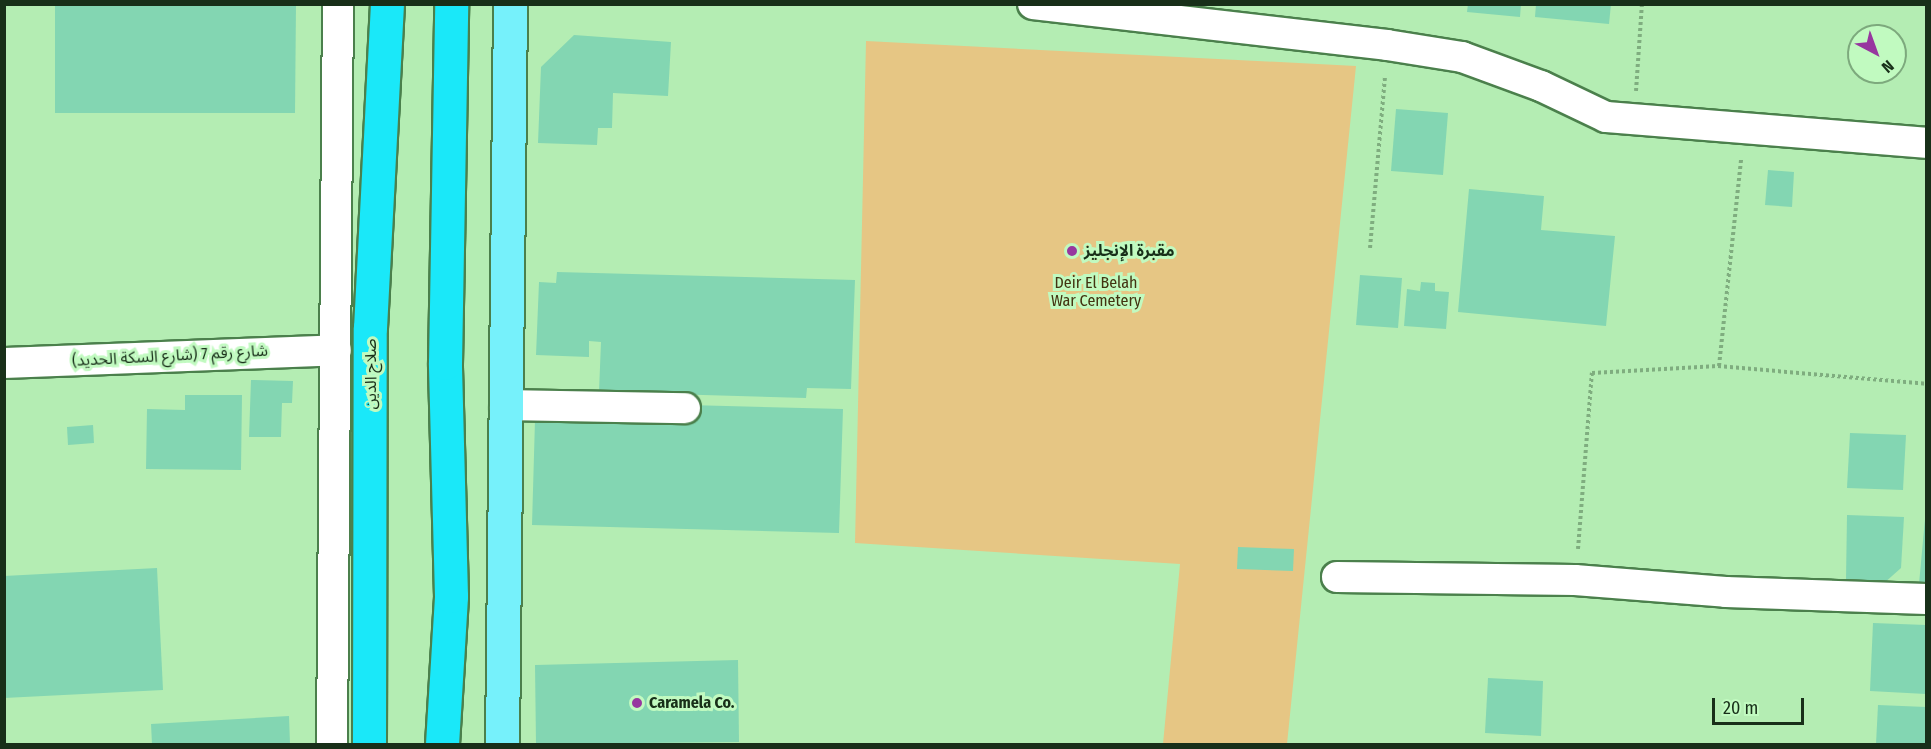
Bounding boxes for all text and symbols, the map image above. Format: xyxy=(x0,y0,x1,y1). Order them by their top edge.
north arrow xyxy=(1847,24,1907,84)
text: N xyxy=(1878,56,1898,77)
place label: مقبرة الإنجليز xyxy=(1084,241,1175,261)
marker: مقبرة الإنجليز xyxy=(1065,244,1079,258)
park label: Deir El Belah War Cemetery xyxy=(1051,273,1141,311)
street label: صلاح الدين xyxy=(361,339,381,409)
street label: شارع رقم 7 (شارع السكة الحديد) xyxy=(72,341,268,371)
scale bar xyxy=(1715,686,1806,724)
place label: Caramela Co. xyxy=(649,693,735,713)
marker: Caramela Co. xyxy=(630,696,644,710)
text: 20 m xyxy=(1723,697,1758,719)

